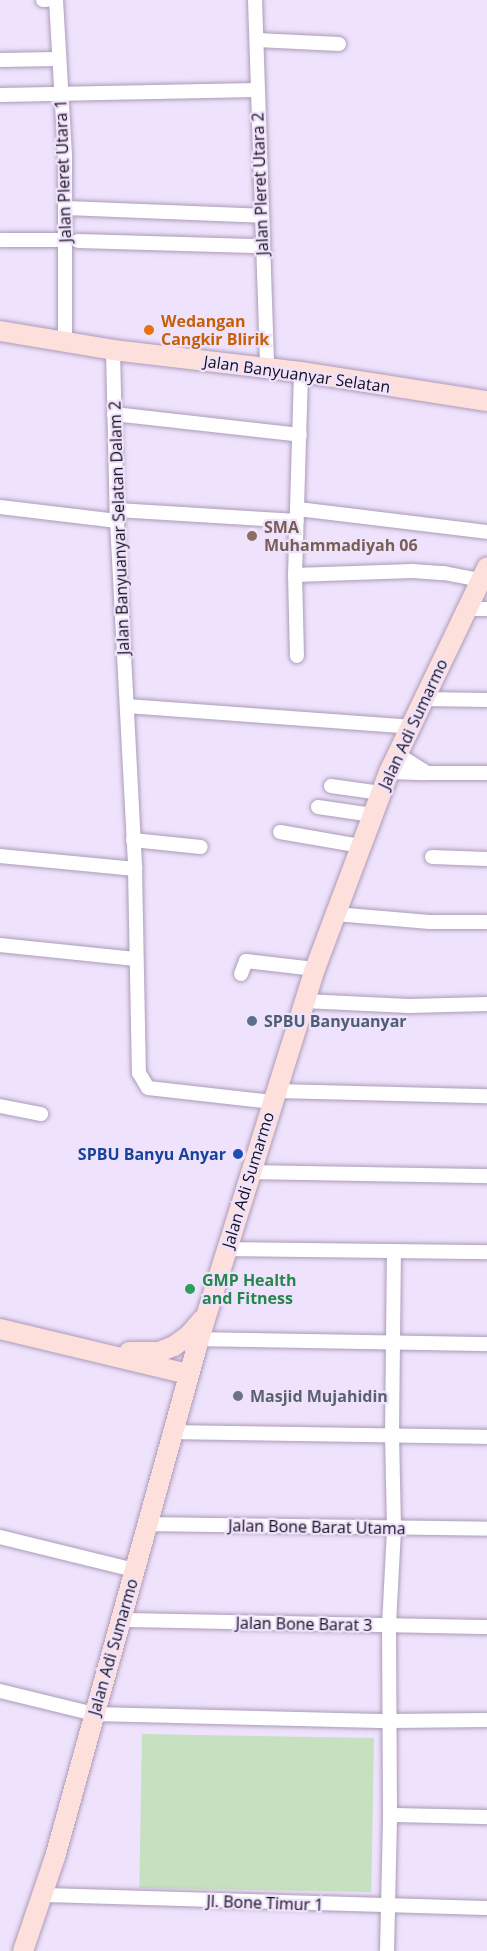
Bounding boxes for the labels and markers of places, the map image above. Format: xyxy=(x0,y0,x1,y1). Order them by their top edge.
place label: Wedangan Cangkir Blirik xyxy=(161,311,269,349)
marker: Wedangan Cangkir Blirik xyxy=(142,323,156,337)
place label: SMA Muhammadiyah 06 xyxy=(264,517,418,555)
marker: SMA Muhammadiyah 06 xyxy=(245,529,259,543)
place label: SPBU Banyuanyar xyxy=(264,1011,407,1031)
marker: SPBU Banyuanyar xyxy=(245,1014,259,1028)
place label: SPBU Banyu Anyar xyxy=(78,1144,226,1164)
marker: SPBU Banyu Anyar xyxy=(231,1147,245,1161)
place label: GMP Health and Fitness xyxy=(202,1270,297,1308)
marker: GMP Health and Fitness xyxy=(183,1282,197,1296)
place label: Masjid Mujahidin xyxy=(250,1386,388,1406)
marker: Masjid Mujahidin xyxy=(231,1389,245,1403)

